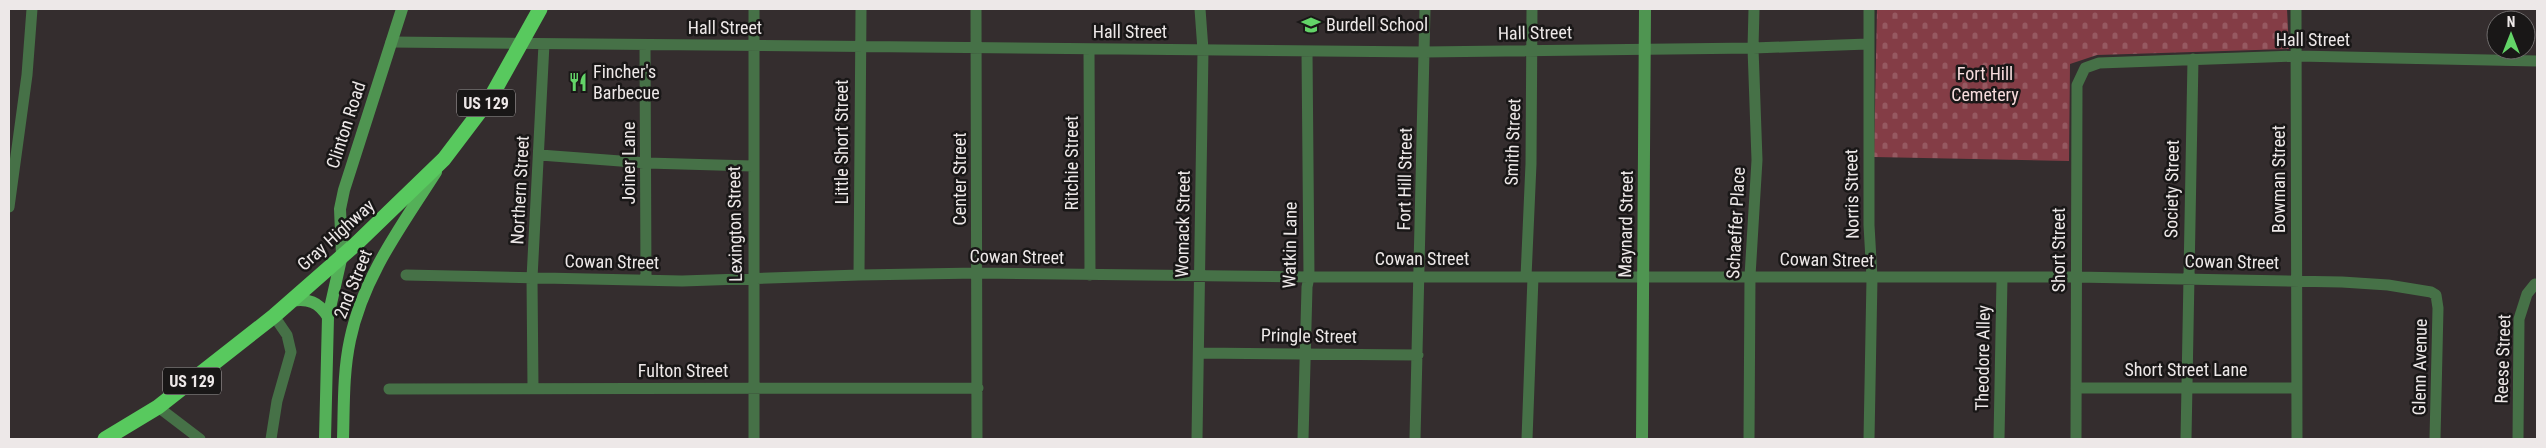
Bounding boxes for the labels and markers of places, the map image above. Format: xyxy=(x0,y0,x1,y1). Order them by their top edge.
school or university icon: Burdell School xyxy=(1300,14,1322,36)
place label: Burdell School xyxy=(1326,14,1428,35)
place label: Fincher's Barbecue xyxy=(593,61,660,103)
restaurant icon: Fincher's Barbecue xyxy=(567,71,589,93)

